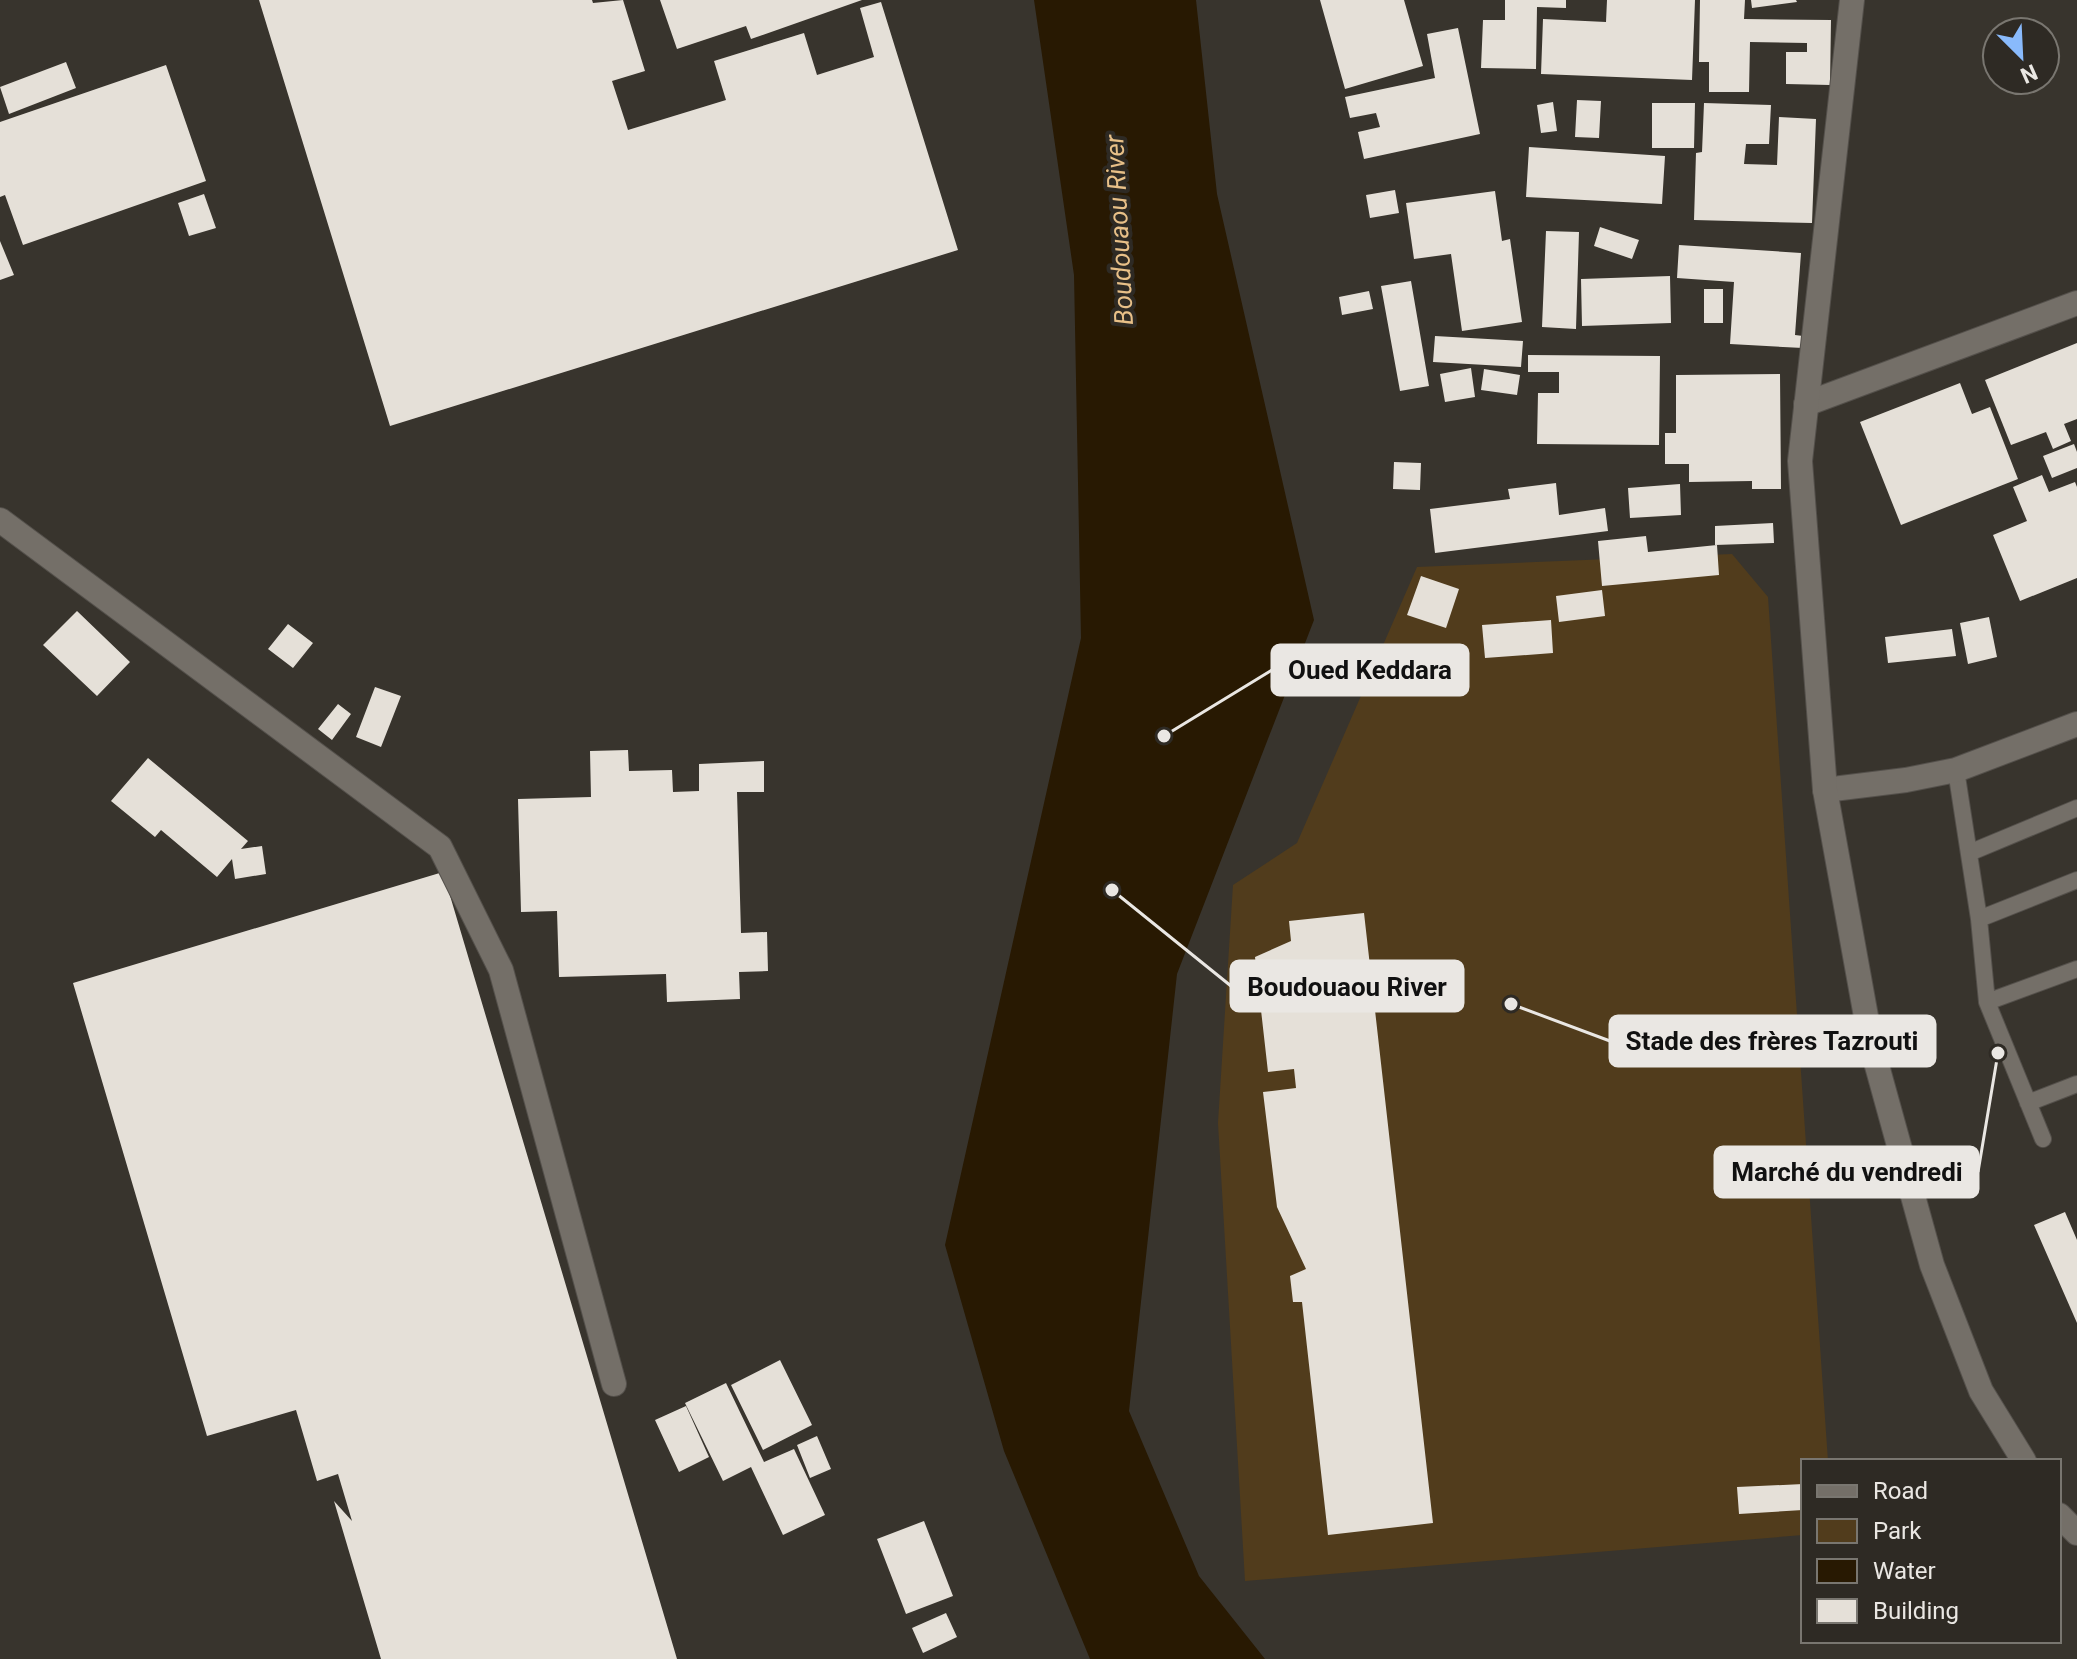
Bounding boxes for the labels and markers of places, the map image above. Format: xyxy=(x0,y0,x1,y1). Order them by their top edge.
callout: Oued Keddara xyxy=(1272,645,1468,695)
callout: Boudouaou River xyxy=(1231,961,1463,1011)
callout: Stade des frères Tazrouti xyxy=(1610,1016,1935,1066)
callout: Marché du vendredi xyxy=(1715,1147,1978,1197)

